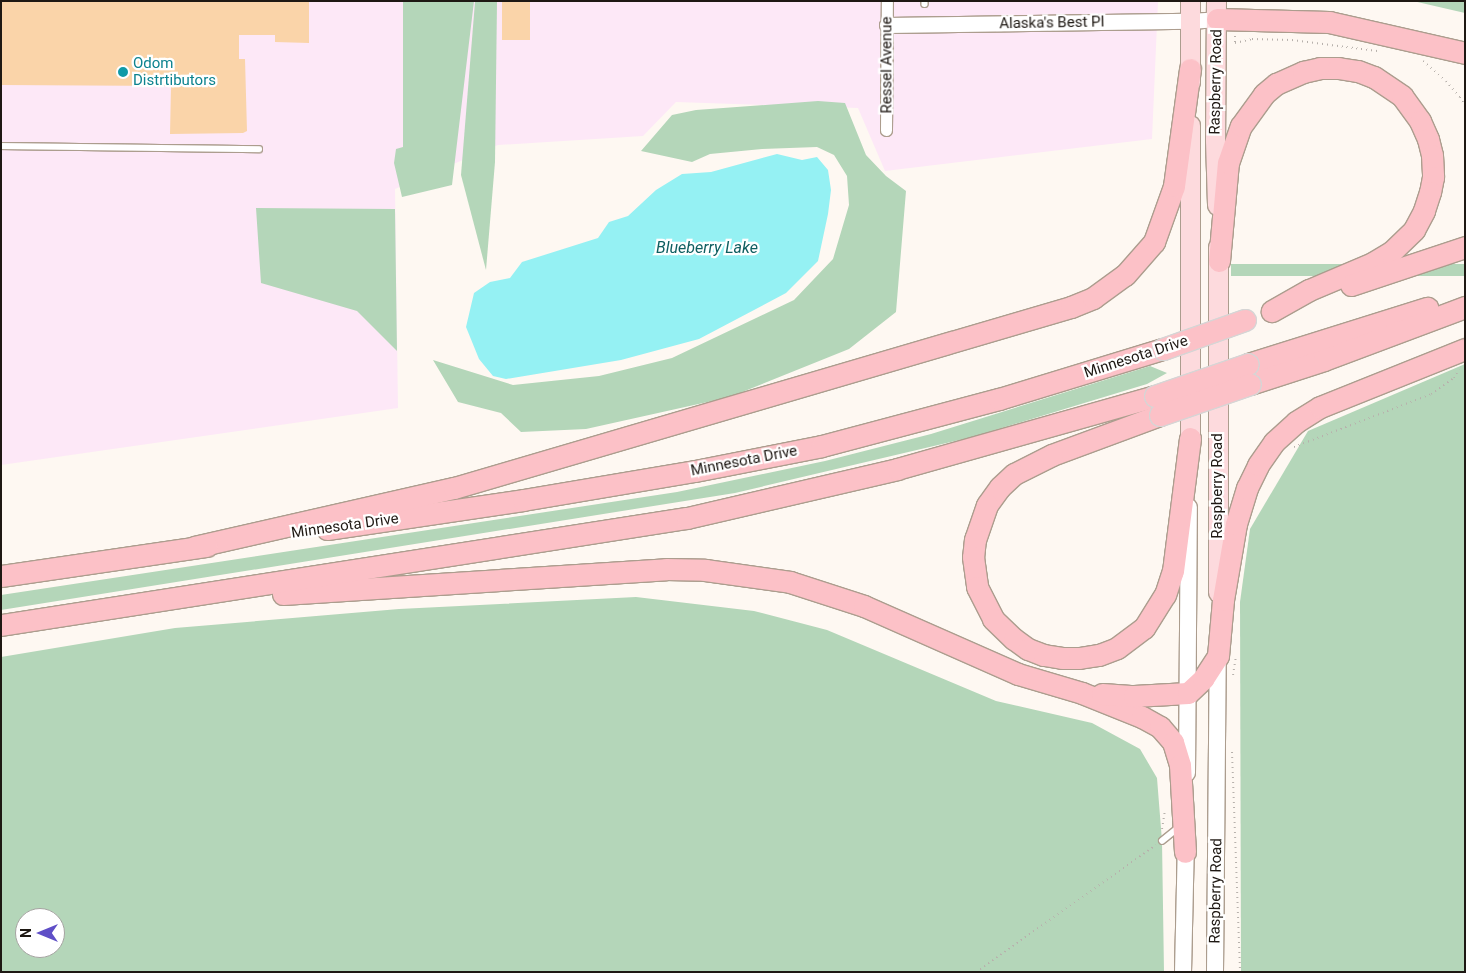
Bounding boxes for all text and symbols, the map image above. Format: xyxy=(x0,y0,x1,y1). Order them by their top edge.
street label: Alaska's Best PI xyxy=(999,13,1105,33)
street label: Ressel Avenue xyxy=(878,16,896,114)
street label: Raspberry Road xyxy=(1206,29,1226,135)
place label: Odom Distrtibutors xyxy=(133,54,216,89)
marker: Odom Distrtibutors xyxy=(117,66,129,78)
water label: Blueberry Lake xyxy=(656,238,758,258)
street label: Minnesota Drive xyxy=(1082,332,1190,382)
street label: Raspberry Road xyxy=(1209,433,1227,539)
street label: Minnesota Drive xyxy=(689,442,799,480)
street label: Minnesota Drive xyxy=(290,510,400,542)
street label: Raspberry Road xyxy=(1206,838,1226,944)
north arrow xyxy=(15,908,65,958)
text: N xyxy=(18,928,34,938)

